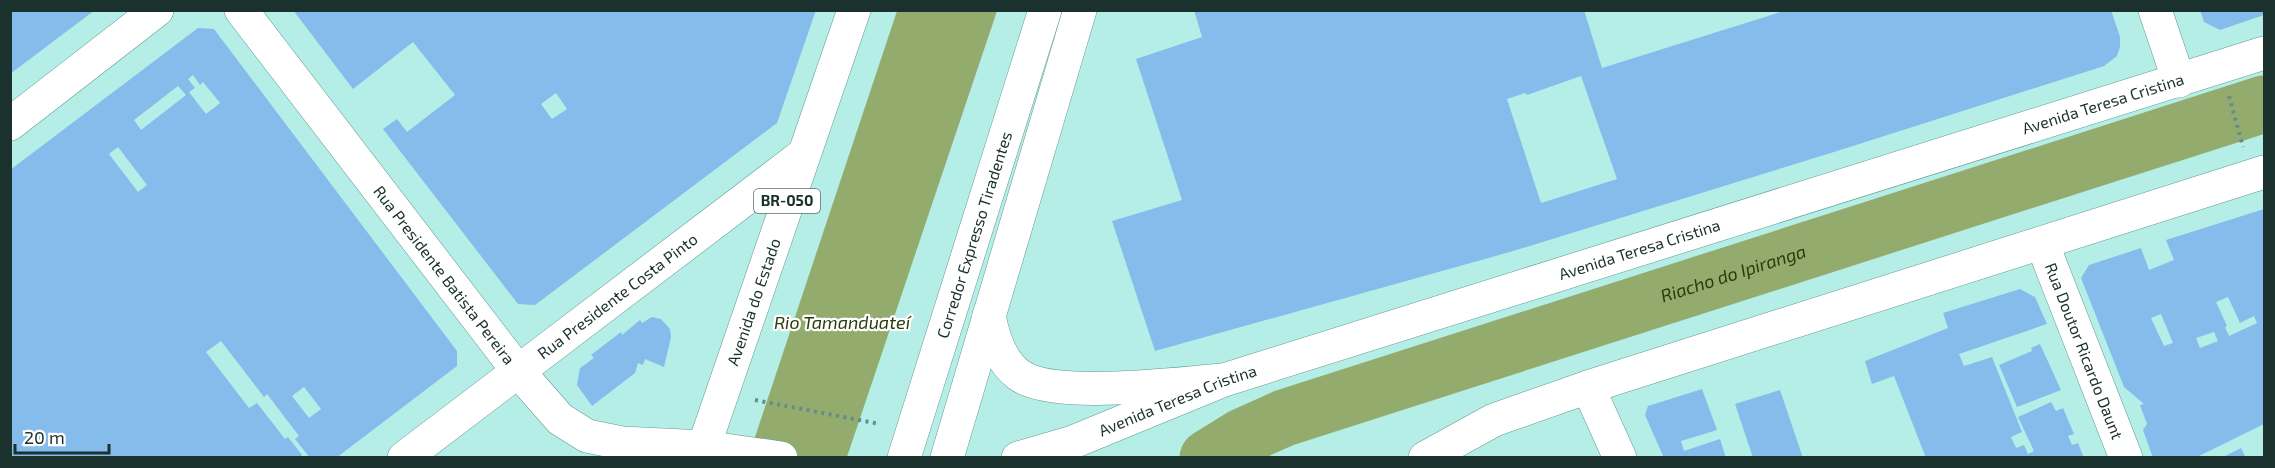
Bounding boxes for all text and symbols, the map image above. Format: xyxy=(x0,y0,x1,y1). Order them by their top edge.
street label: Avenida Teresa Cristina xyxy=(2020,69,2186,137)
street label: Corredor Expresso Tiradentes xyxy=(932,129,1015,340)
street label: Rua Presidente Batista Pereira xyxy=(370,181,519,368)
road number: BR-050 xyxy=(754,189,820,213)
street label: Avenida Teresa Cristina xyxy=(1556,215,1722,283)
street label: Rua Presidente Costa Pinto xyxy=(533,229,701,362)
street label: Avenida do Estado xyxy=(722,236,784,368)
water label: Riacho do Ipiranga xyxy=(1658,239,1809,307)
street label: Rua Doutor Ricardo Daunt xyxy=(2042,260,2128,442)
water label: Rio Tamanduateí xyxy=(774,311,912,333)
street label: Avenida Teresa Cristina xyxy=(1096,360,1259,439)
scale bar xyxy=(15,417,110,455)
text: 20 m xyxy=(24,426,65,448)

